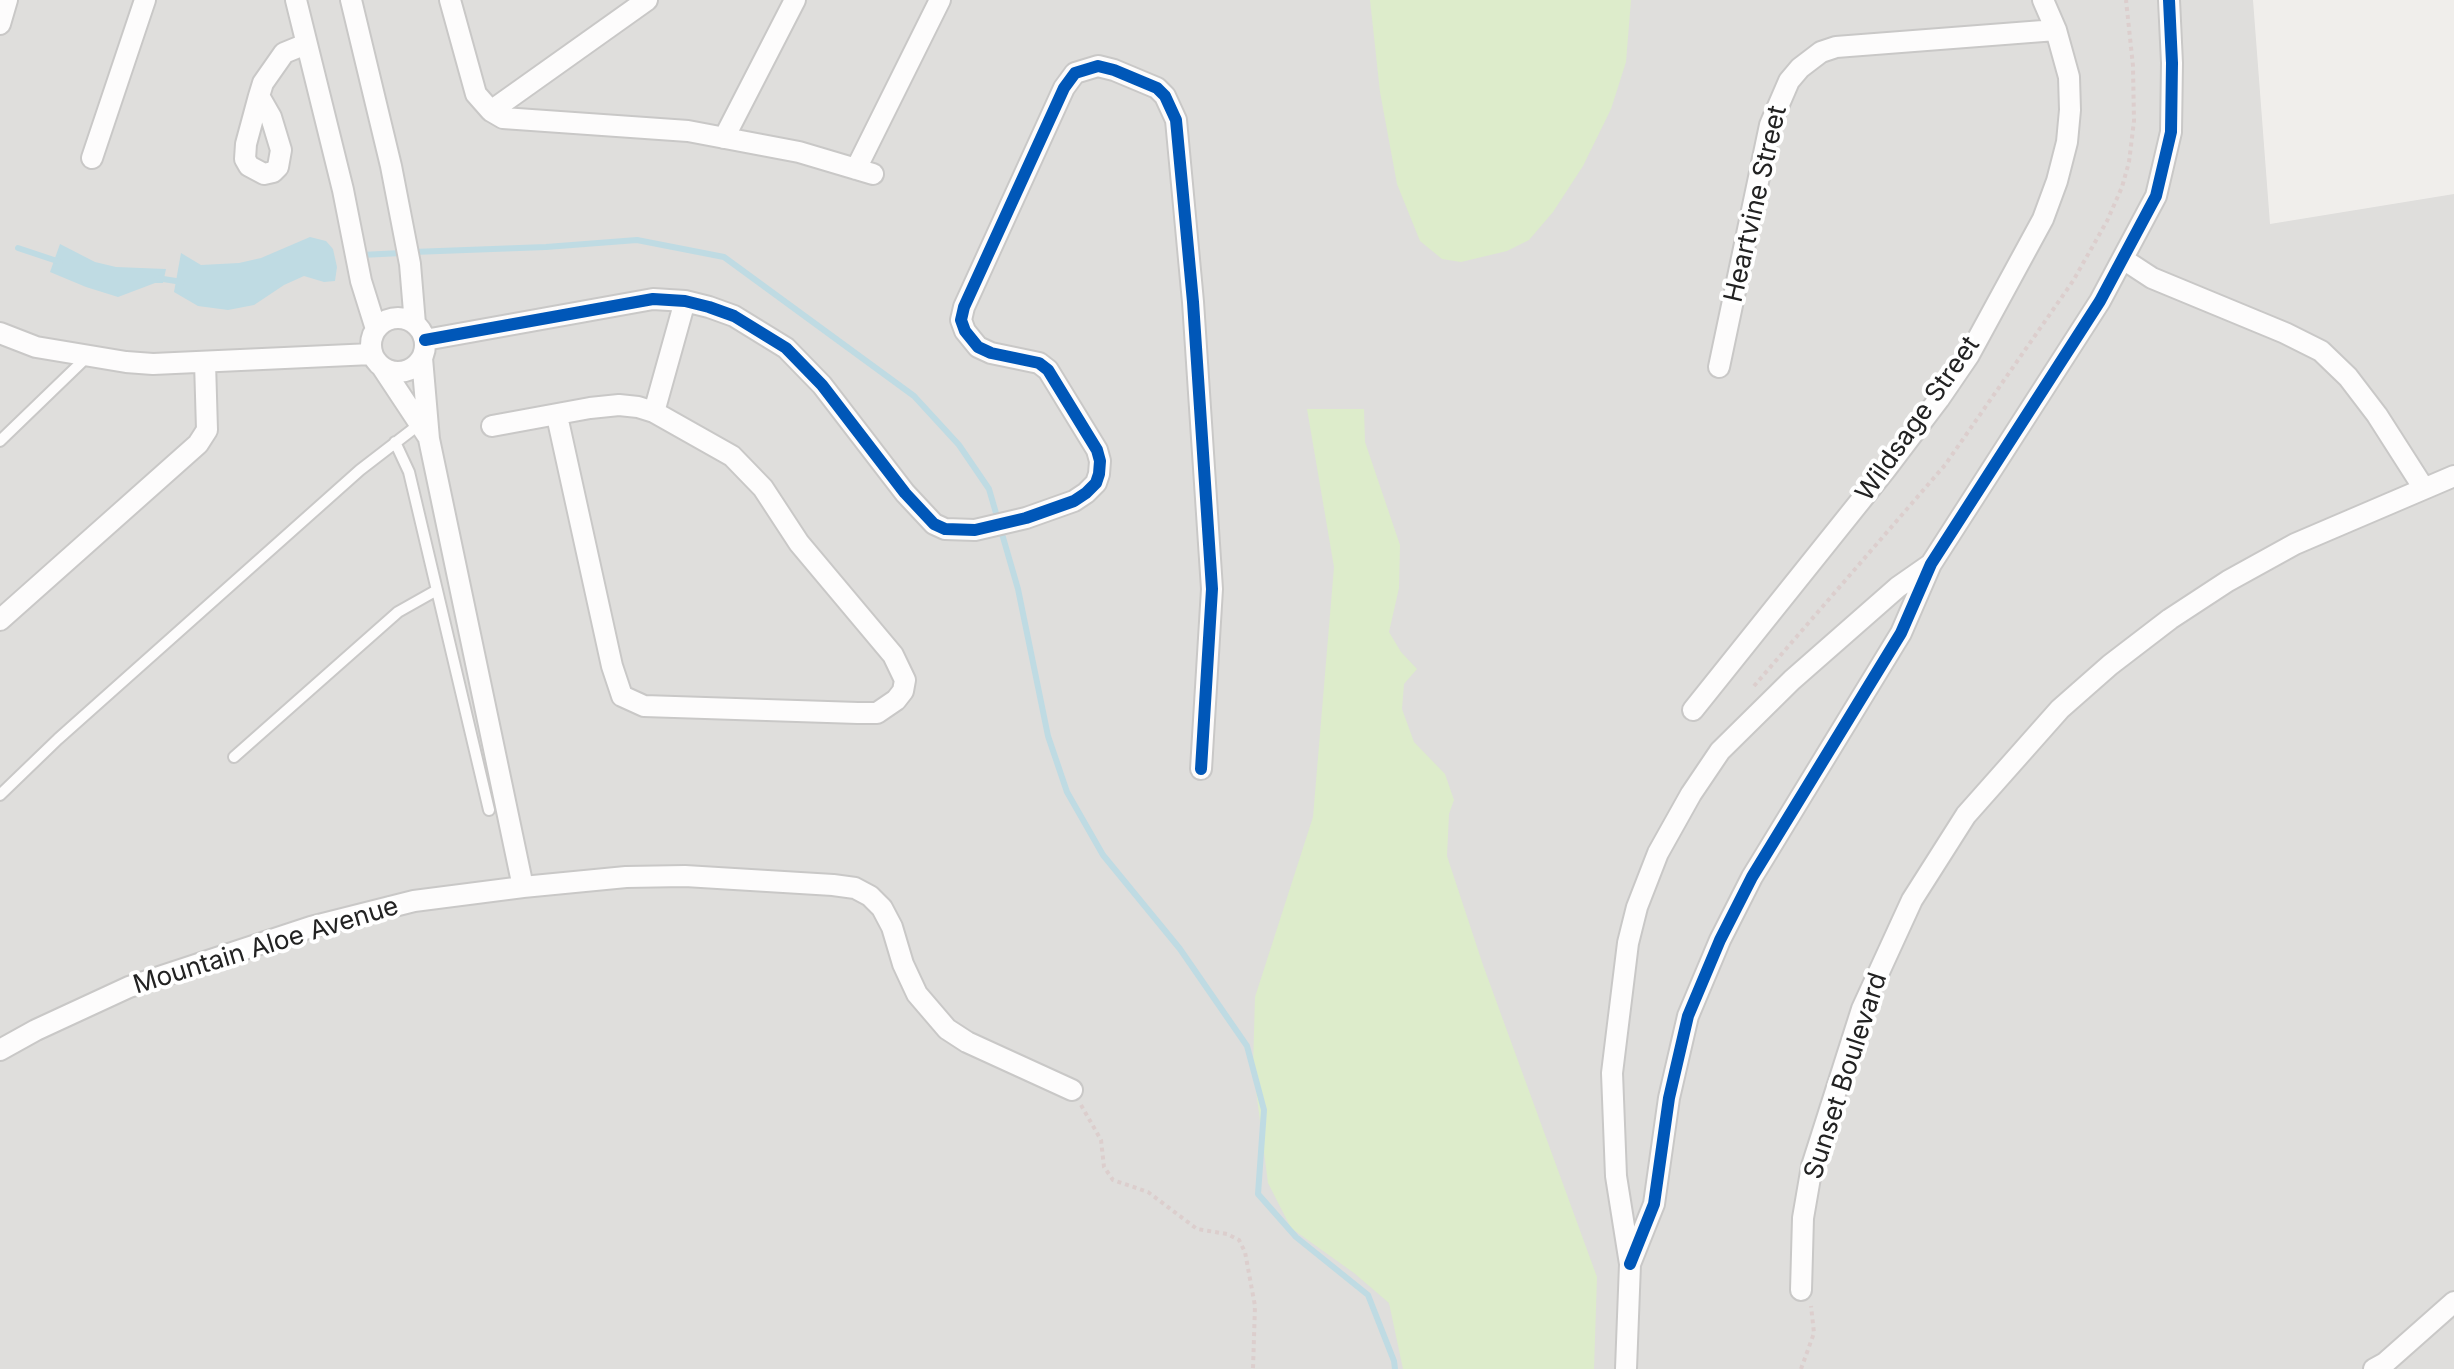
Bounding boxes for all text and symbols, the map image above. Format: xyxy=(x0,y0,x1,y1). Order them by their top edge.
street label: Heartvine Street xyxy=(1718,103,1794,305)
street label: Wildsage Street xyxy=(1850,330,1986,508)
street label: Mountain Aloe Avenue xyxy=(130,891,402,1001)
street label: Sunset Boulevard xyxy=(1798,969,1894,1183)

